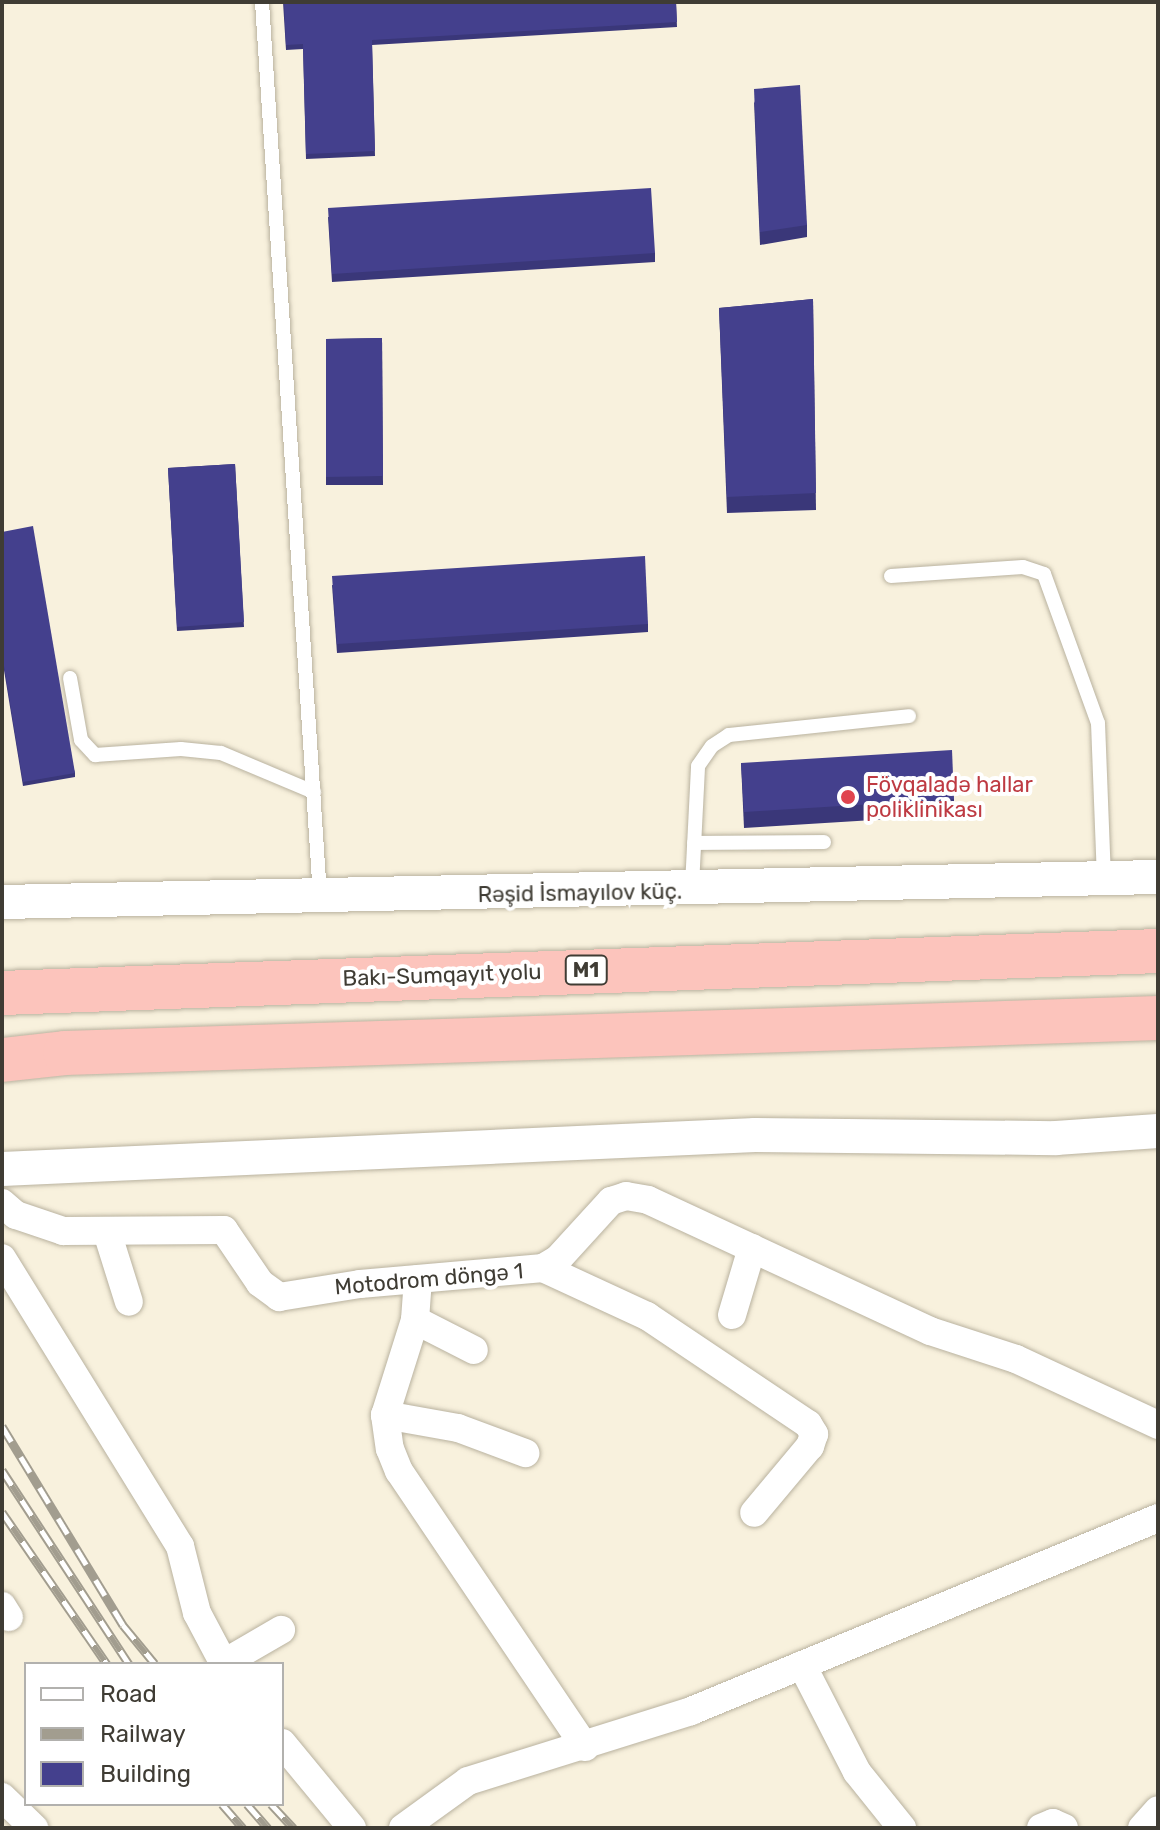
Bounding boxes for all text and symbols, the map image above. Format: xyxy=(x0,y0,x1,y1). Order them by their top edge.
place label: Fövqaladə hallar poliklinikası xyxy=(866,771,1033,822)
marker: Fövqaladə hallar poliklinikası xyxy=(837,786,859,808)
street label: Rəşid İsmayılov küç. xyxy=(477,878,683,908)
road number: M1 xyxy=(564,954,608,986)
street label: Bakı-Sumqayıt yolu xyxy=(342,958,542,992)
street label: Motodrom döngə 1 xyxy=(334,1258,524,1300)
legend xyxy=(24,1662,284,1806)
text: Road xyxy=(100,1680,157,1708)
text: Railway xyxy=(100,1720,186,1748)
text: Building xyxy=(100,1760,191,1788)

